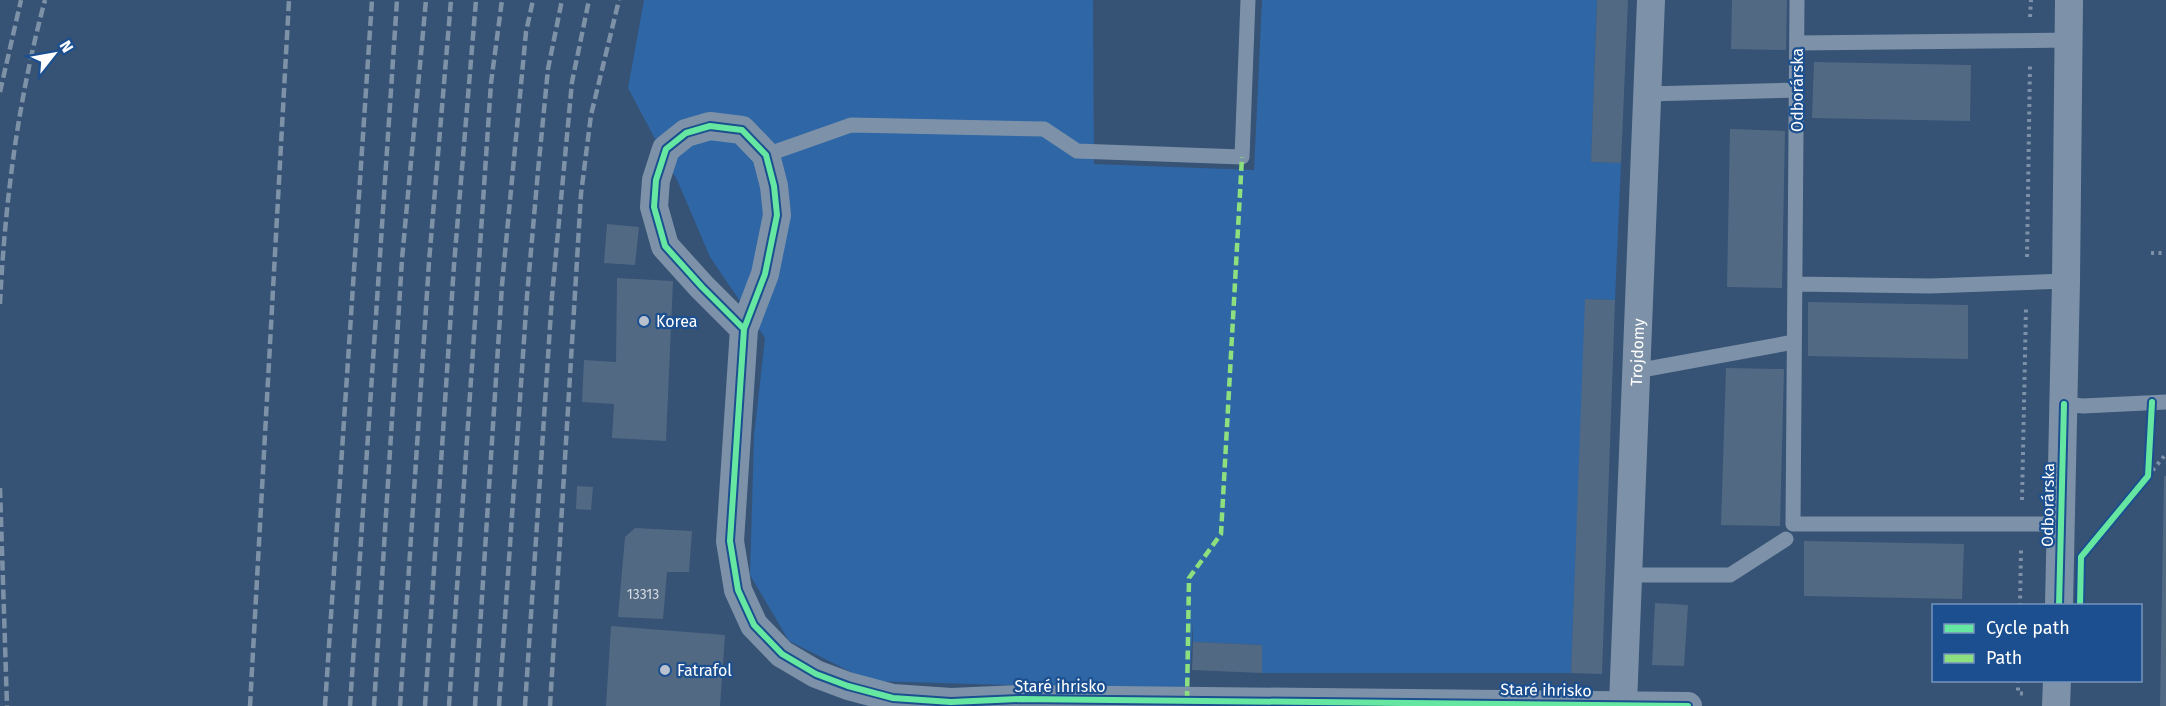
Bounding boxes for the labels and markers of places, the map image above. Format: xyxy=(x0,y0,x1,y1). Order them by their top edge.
place label: Korea xyxy=(656,312,698,331)
marker: Korea xyxy=(637,314,651,328)
place label: Fatrafol xyxy=(677,661,732,680)
marker: Fatrafol xyxy=(658,663,672,677)

